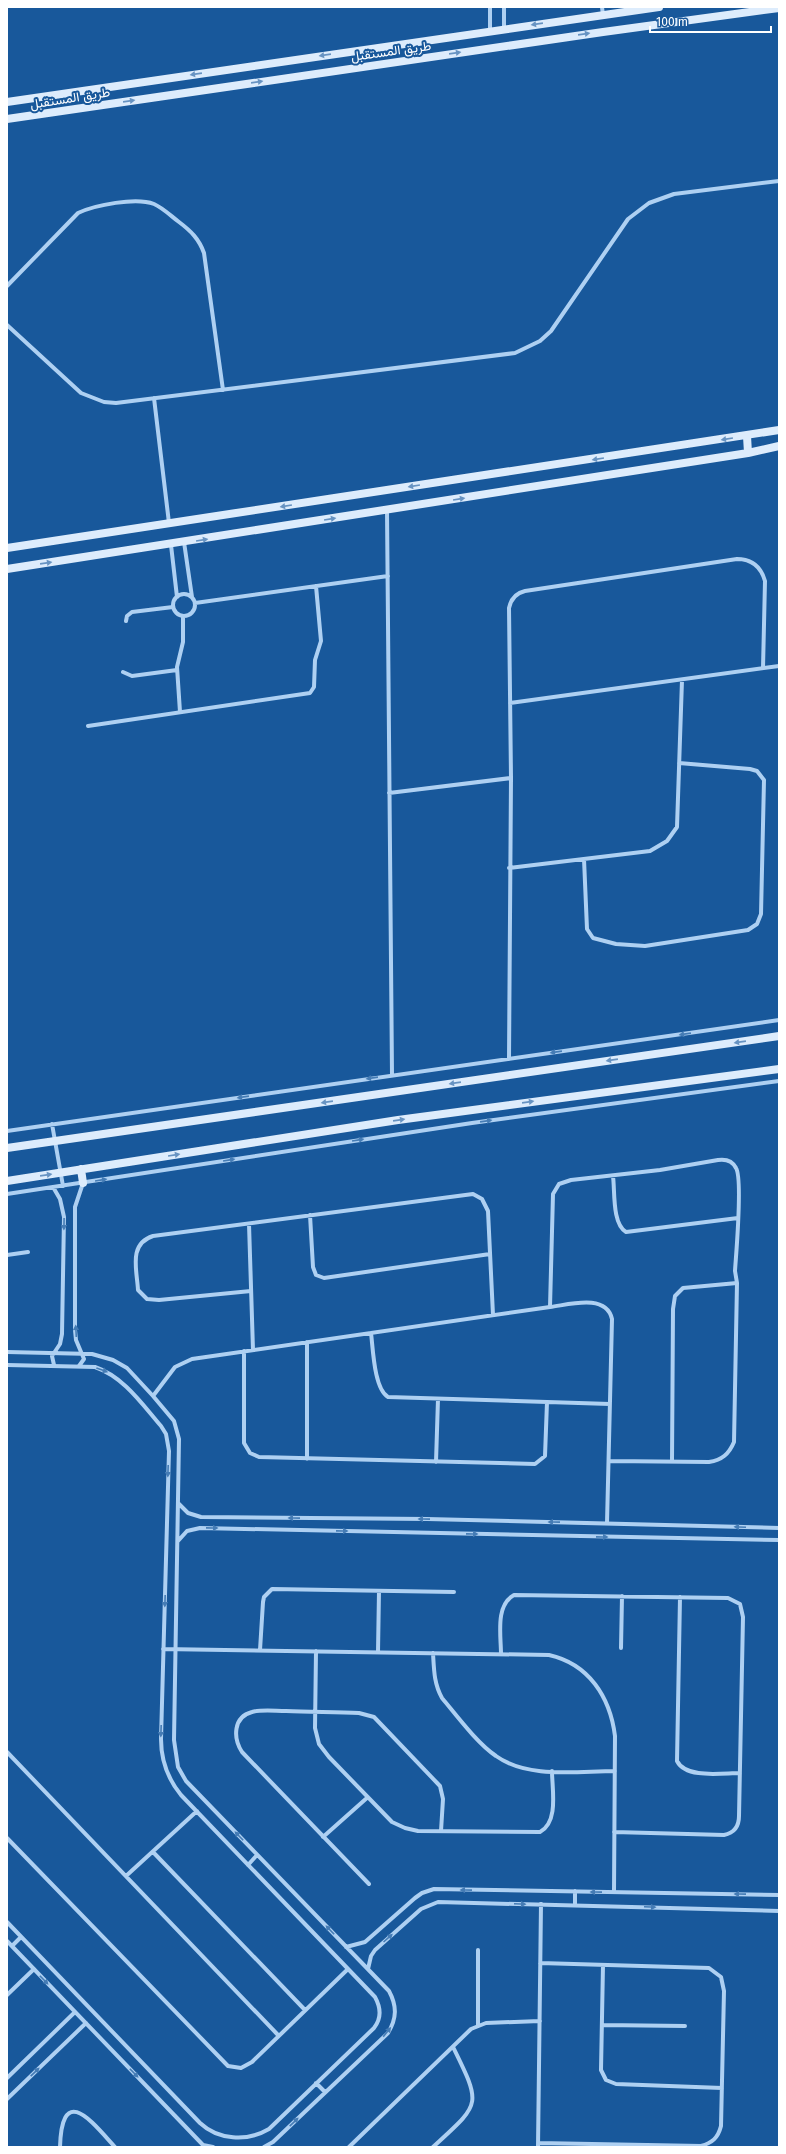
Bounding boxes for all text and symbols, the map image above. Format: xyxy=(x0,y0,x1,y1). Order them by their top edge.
scale bar xyxy=(650,8,771,34)
text: 100 m xyxy=(656,15,688,29)
one-way arrow xyxy=(531,21,543,27)
one-way arrow xyxy=(578,31,590,37)
street label: طريق المستقبل xyxy=(350,38,432,65)
one-way arrow xyxy=(449,50,461,56)
one-way arrow xyxy=(319,52,331,58)
one-way arrow xyxy=(190,71,202,77)
one-way arrow xyxy=(251,79,263,85)
street label: طريق المستقبل xyxy=(29,84,111,113)
one-way arrow xyxy=(123,98,135,104)
one-way arrow xyxy=(721,436,733,442)
one-way arrow xyxy=(592,456,604,462)
one-way arrow xyxy=(408,483,420,489)
one-way arrow xyxy=(452,495,465,501)
one-way arrow xyxy=(280,503,292,509)
one-way arrow xyxy=(324,516,336,522)
one-way arrow xyxy=(196,536,208,542)
one-way arrow xyxy=(40,560,52,566)
one-way arrow xyxy=(679,1031,691,1037)
one-way arrow xyxy=(734,1039,746,1045)
one-way arrow xyxy=(550,1049,562,1055)
one-way arrow xyxy=(606,1057,618,1063)
one-way arrow xyxy=(366,1075,378,1081)
one-way arrow xyxy=(449,1080,461,1086)
one-way arrow xyxy=(237,1094,249,1100)
one-way arrow xyxy=(321,1099,333,1105)
one-way arrow xyxy=(522,1099,534,1105)
one-way arrow xyxy=(393,1117,405,1123)
one-way arrow xyxy=(480,1118,492,1124)
one-way arrow xyxy=(352,1137,364,1143)
one-way arrow xyxy=(168,1152,180,1158)
one-way arrow xyxy=(223,1157,235,1163)
one-way arrow xyxy=(40,1172,52,1178)
one-way arrow xyxy=(95,1177,107,1183)
one-way arrow xyxy=(61,1218,67,1231)
one-way arrow xyxy=(72,1325,79,1337)
one-way arrow xyxy=(96,1367,108,1373)
one-way arrow xyxy=(165,1465,172,1477)
one-way arrow xyxy=(287,1515,300,1521)
one-way arrow xyxy=(417,1516,430,1522)
one-way arrow xyxy=(547,1519,560,1525)
one-way arrow xyxy=(733,1524,746,1530)
one-way arrow xyxy=(206,1525,219,1531)
one-way arrow xyxy=(336,1528,349,1534)
one-way arrow xyxy=(466,1531,479,1537)
one-way arrow xyxy=(596,1533,608,1540)
one-way arrow xyxy=(161,1595,168,1607)
one-way arrow xyxy=(158,1725,164,1738)
one-way arrow xyxy=(234,1831,244,1841)
one-way arrow xyxy=(460,1886,472,1893)
one-way arrow xyxy=(589,1889,602,1895)
one-way arrow xyxy=(733,1891,746,1897)
one-way arrow xyxy=(514,1900,526,1907)
one-way arrow xyxy=(644,1904,657,1910)
one-way arrow xyxy=(325,1925,334,1935)
one-way arrow xyxy=(383,1933,393,1943)
one-way arrow xyxy=(39,1975,49,1985)
one-way arrow xyxy=(383,2027,392,2038)
one-way arrow xyxy=(30,2067,40,2077)
one-way arrow xyxy=(129,2068,139,2078)
one-way arrow xyxy=(289,2117,299,2127)

